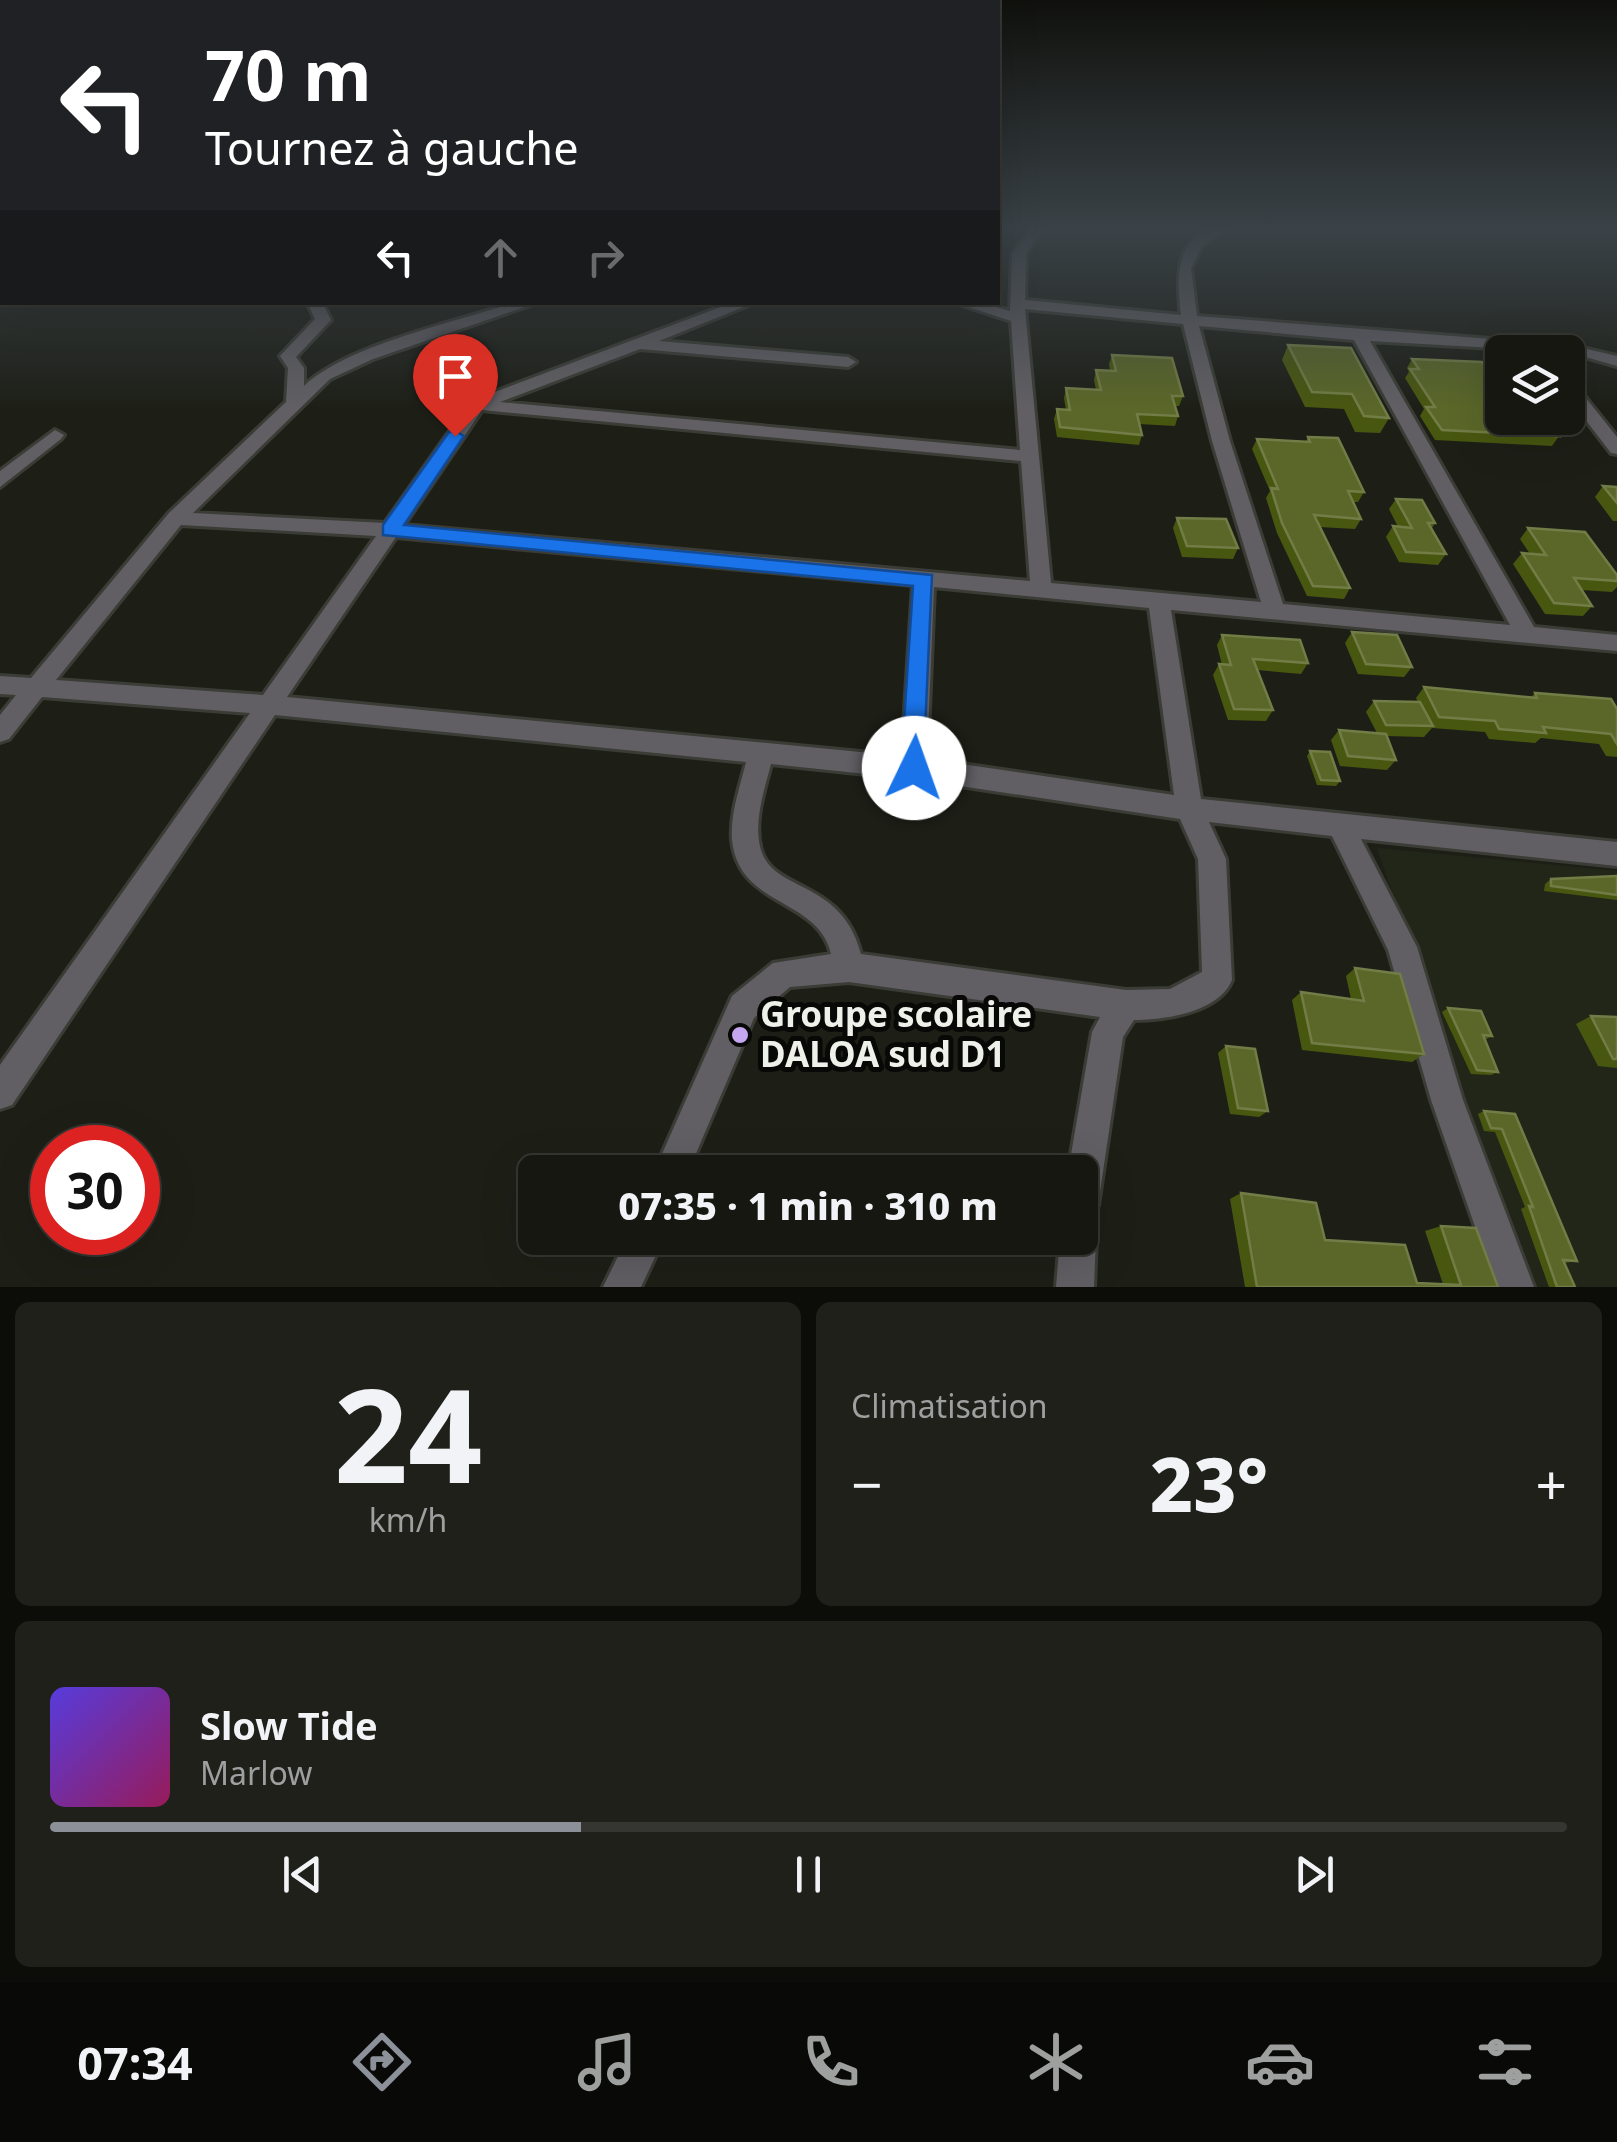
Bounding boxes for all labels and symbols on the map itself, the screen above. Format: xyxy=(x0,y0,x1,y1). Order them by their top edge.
pin xyxy=(413,334,498,437)
position arrow xyxy=(862,716,966,820)
place label: Groupe scolaire DALOA sud D1 xyxy=(760,990,1032,1077)
marker: Groupe scolaire DALOA sud D1 xyxy=(729,1024,751,1046)
speed limit sign: 30 xyxy=(30,1125,160,1255)

